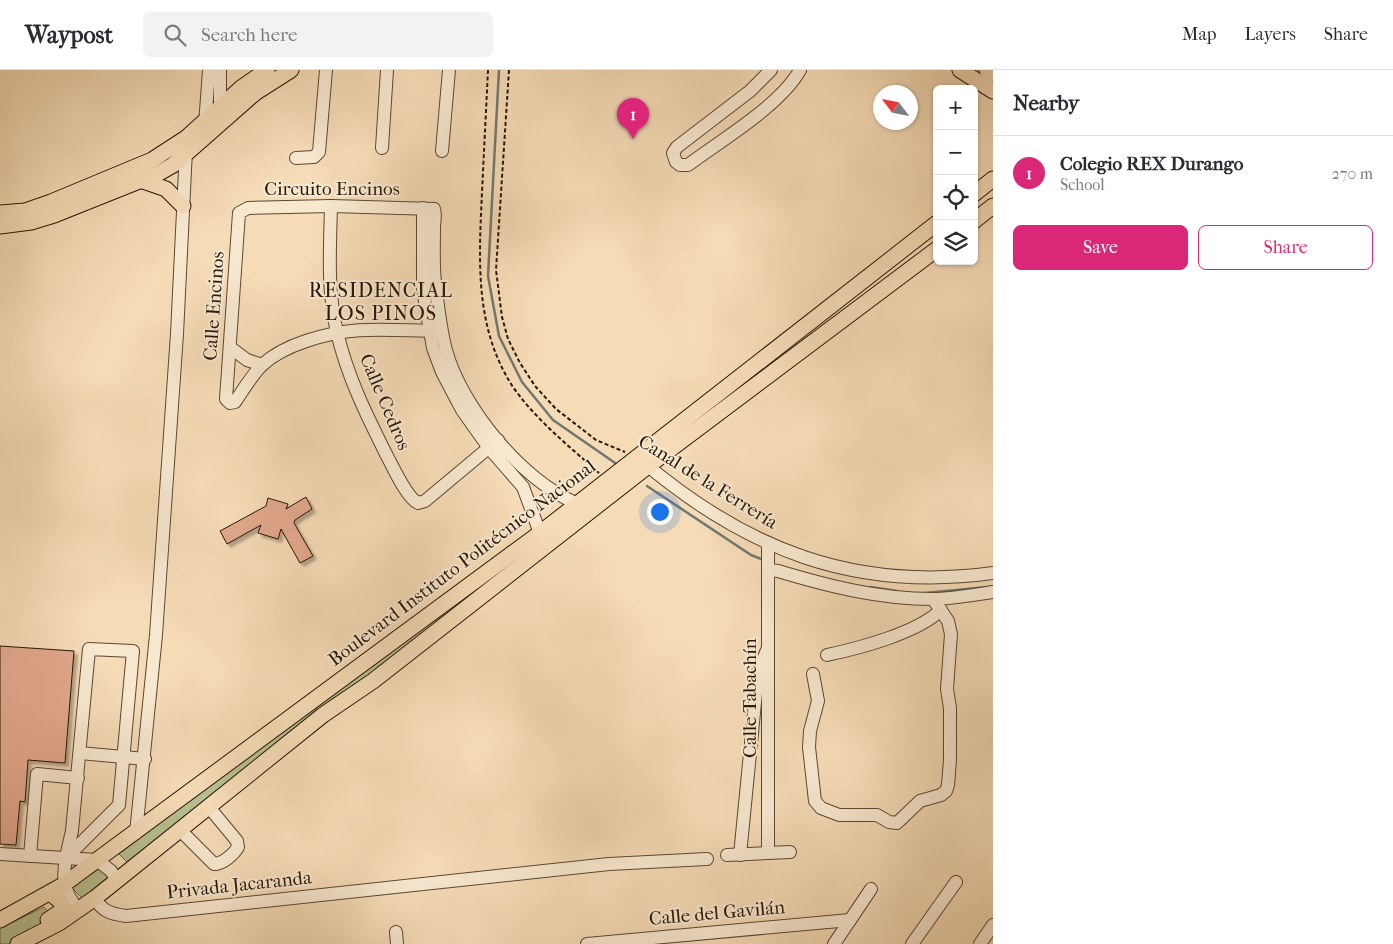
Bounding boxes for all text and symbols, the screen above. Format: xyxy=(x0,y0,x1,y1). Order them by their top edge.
search box xyxy=(143,12,493,57)
text: Waypost xyxy=(25,21,113,49)
icon: search xyxy=(161,21,189,49)
text: Search here xyxy=(201,24,297,46)
text: Map xyxy=(1182,24,1216,45)
text: Layers xyxy=(1244,24,1296,45)
text: Share xyxy=(1324,24,1368,45)
north arrow xyxy=(873,85,918,130)
map controls xyxy=(933,85,978,265)
button: + xyxy=(933,85,978,130)
text: Nearby xyxy=(1013,91,1079,115)
pin: 1 xyxy=(617,98,649,139)
button: − xyxy=(933,130,978,175)
text: Colegio REX Durango xyxy=(1060,153,1243,175)
text: 1 xyxy=(1026,164,1032,183)
text: 270 m xyxy=(1332,164,1373,183)
button: locate xyxy=(933,175,978,220)
text: School xyxy=(1060,175,1105,194)
street label: Circuito Encinos xyxy=(264,178,400,200)
button: layers xyxy=(933,220,978,265)
button: Save xyxy=(1013,225,1188,270)
button: Share xyxy=(1198,225,1373,270)
street label: Calle Encinos xyxy=(199,251,229,361)
district label: RESIDENCIAL LOS PINOS xyxy=(309,279,453,325)
street label: Calle Cedros xyxy=(355,350,415,454)
street label: Canal de la Ferrería xyxy=(634,430,782,534)
street label: Boulevard Instituto Politécnico Nacional xyxy=(324,455,600,671)
your location xyxy=(647,499,673,525)
street label: Calle Tabachín xyxy=(739,638,761,758)
street label: Privada Jacaranda xyxy=(165,866,313,904)
street label: Calle del Gavilán xyxy=(648,896,786,930)

